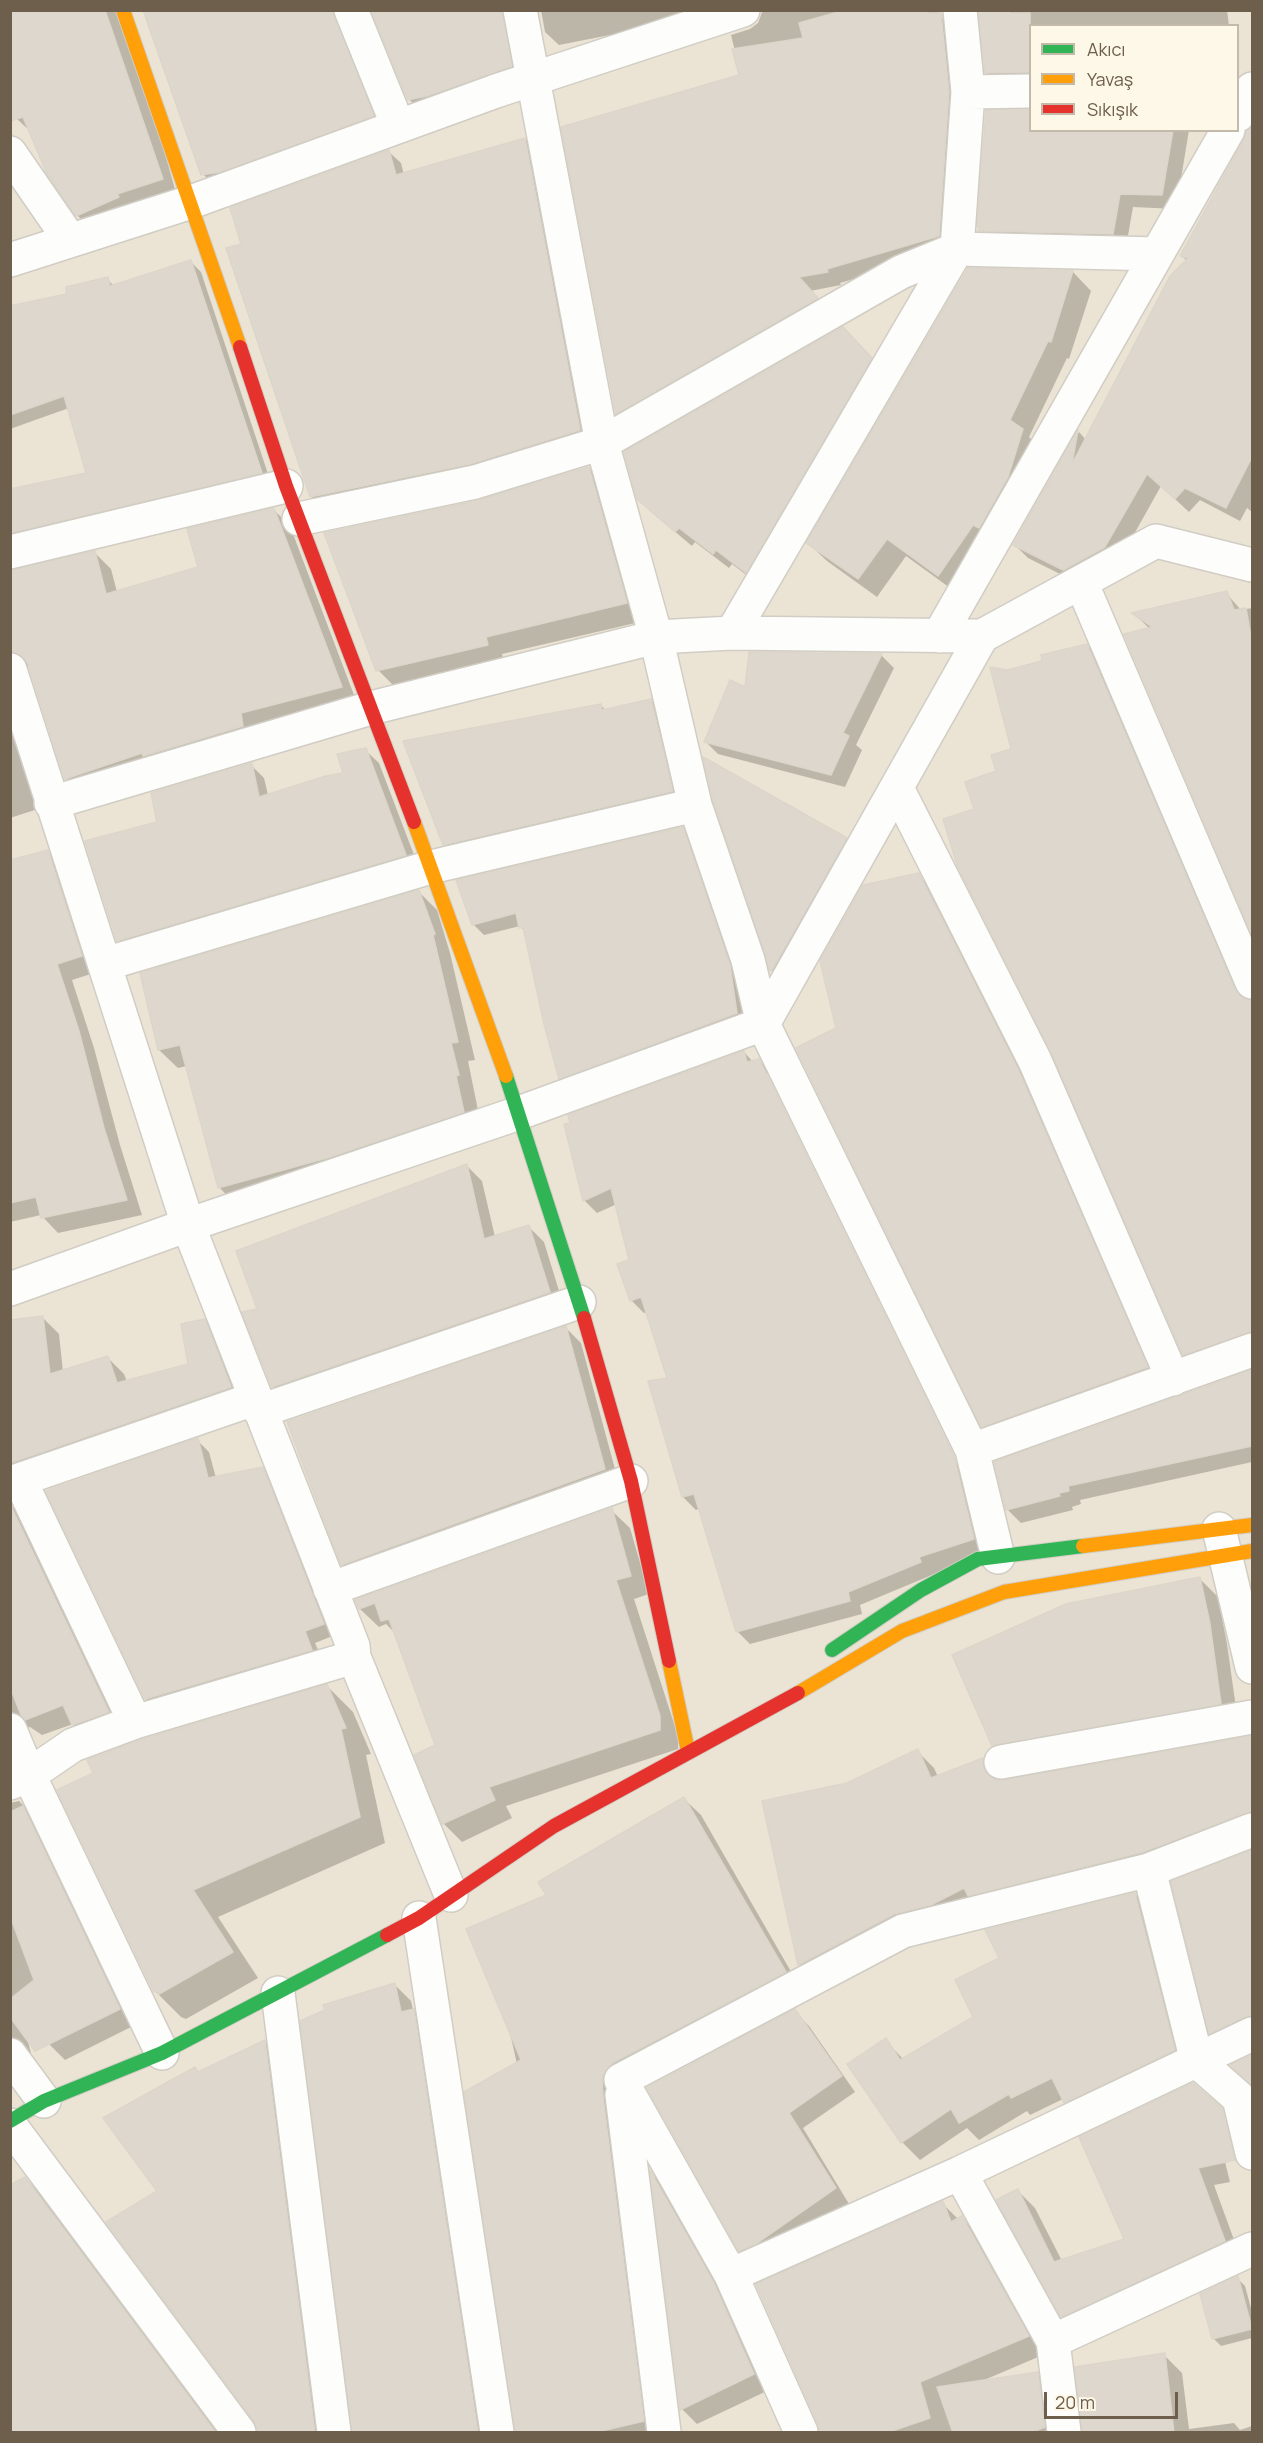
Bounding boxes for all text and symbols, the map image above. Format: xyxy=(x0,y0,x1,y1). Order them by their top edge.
legend xyxy=(1029,24,1239,132)
text: Akıcı xyxy=(1087,37,1125,61)
text: Yavaş xyxy=(1087,67,1133,91)
text: Sıkışık xyxy=(1087,97,1138,121)
scale bar xyxy=(1047,2380,1180,2418)
text: 20 m xyxy=(1055,2390,1095,2414)

